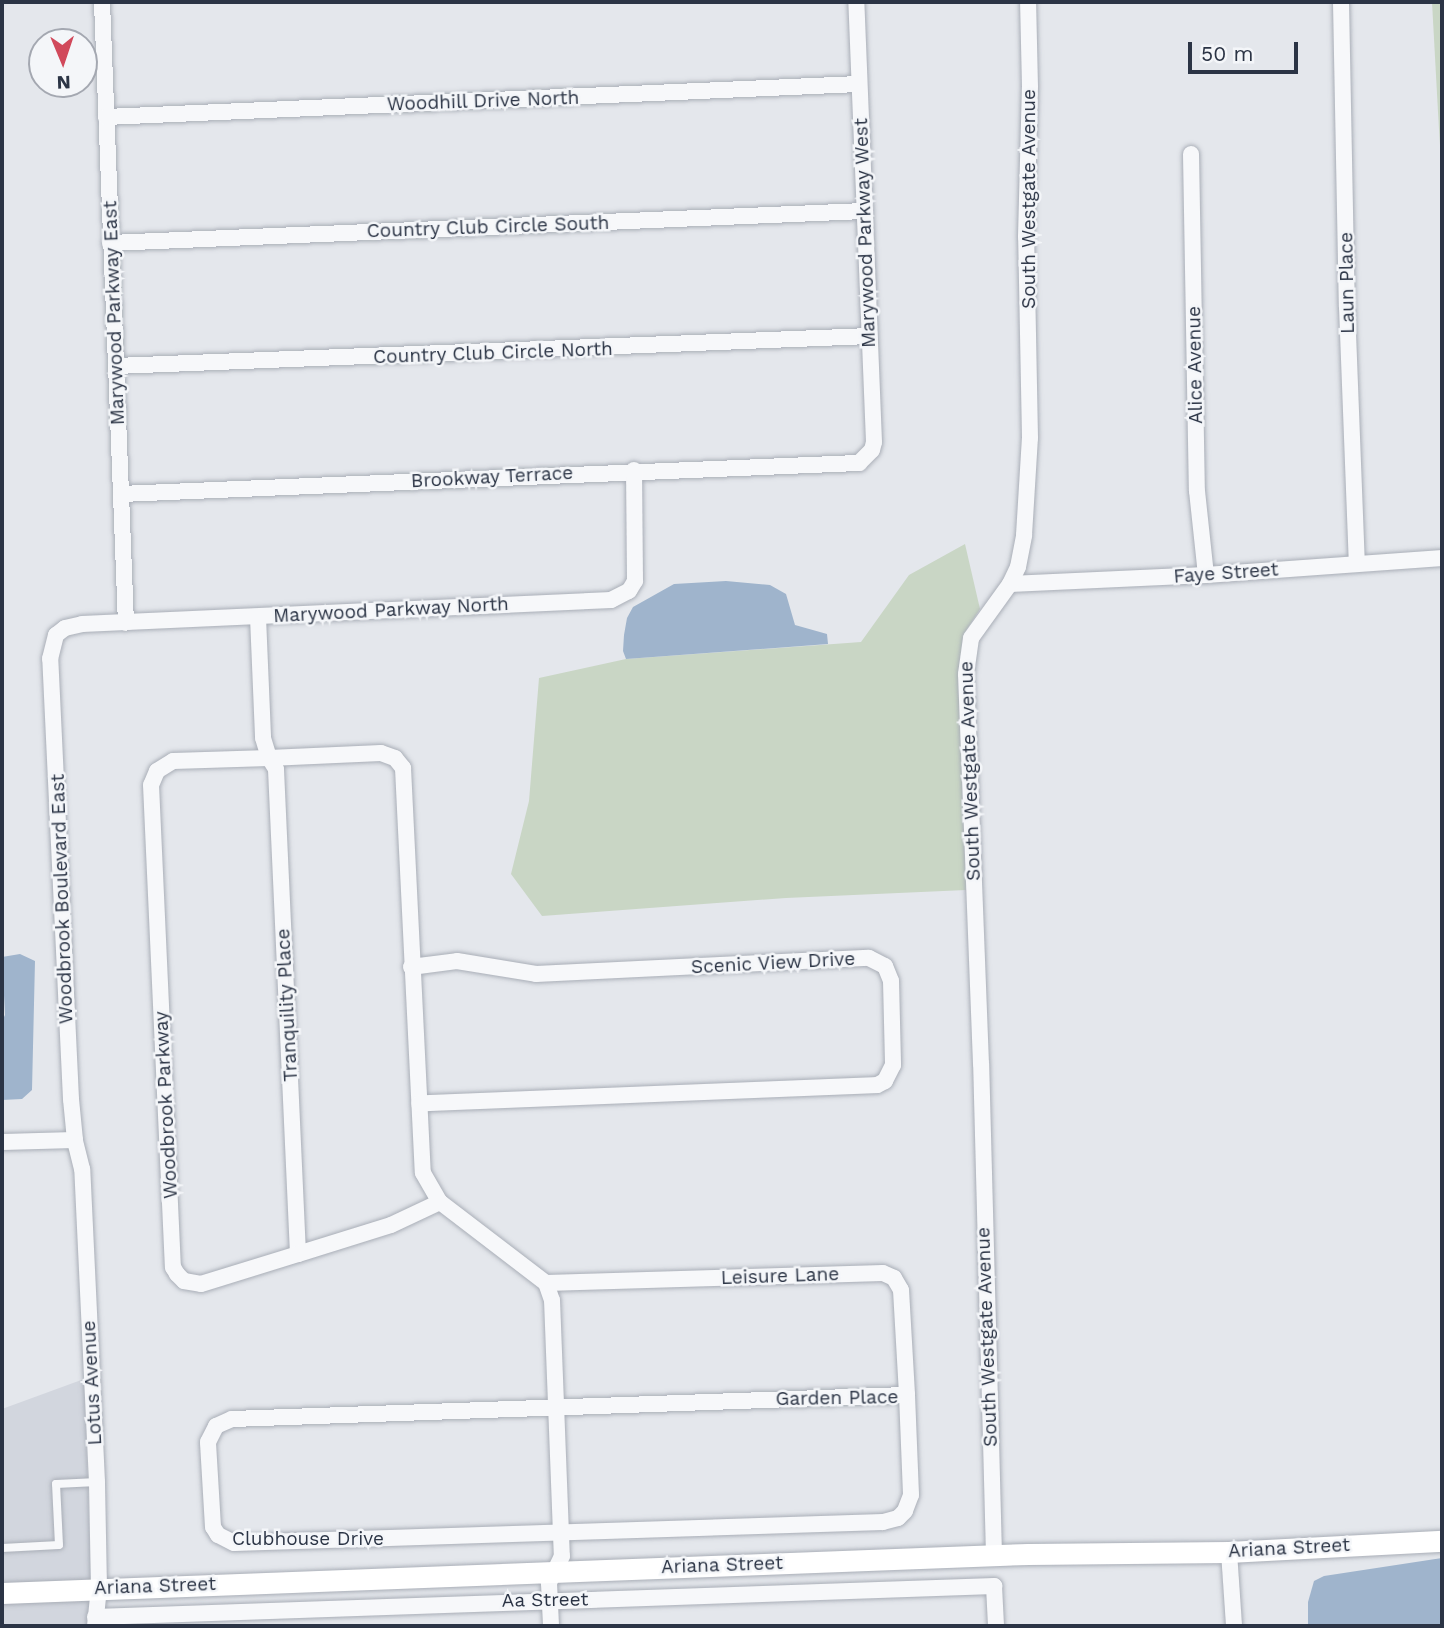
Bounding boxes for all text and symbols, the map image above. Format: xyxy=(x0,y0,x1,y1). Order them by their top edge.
north arrow xyxy=(28,28,98,98)
scale bar xyxy=(1192,28,1302,72)
text: 50 m xyxy=(1201,41,1253,66)
text: N xyxy=(56,71,71,94)
street label: Woodhill Drive North xyxy=(386,86,580,116)
street label: South Westgate Avenue xyxy=(1018,88,1040,310)
street label: Marywood Parkway West xyxy=(850,117,880,349)
street label: Marywood Parkway East xyxy=(99,200,129,426)
street label: Country Club Circle South xyxy=(366,211,610,243)
street label: Laun Place xyxy=(1335,232,1359,334)
street label: Alice Avenue xyxy=(1183,305,1207,425)
street label: Country Club Circle North xyxy=(373,337,613,369)
street label: Brookway Terrace xyxy=(410,461,574,493)
street label: Faye Street xyxy=(1173,558,1279,588)
street label: Marywood Parkway North xyxy=(272,592,510,628)
street label: South Westgate Avenue xyxy=(955,660,985,882)
street label: Woodbrook Boulevard East xyxy=(46,773,78,1025)
street label: Tranquility Place xyxy=(272,928,302,1082)
street label: Scenic View Drive xyxy=(690,947,856,979)
street label: Woodbrook Parkway xyxy=(150,1010,182,1200)
street label: South Westgate Avenue xyxy=(972,1226,1002,1448)
street label: Leisure Lane xyxy=(720,1263,840,1289)
street label: Lotus Avenue xyxy=(77,1320,107,1446)
street label: Garden Place xyxy=(775,1386,899,1410)
street label: Clubhouse Drive xyxy=(232,1528,384,1550)
street label: Ariana Street xyxy=(1227,1533,1351,1563)
street label: Ariana Street xyxy=(660,1551,784,1579)
street label: Ariana Street xyxy=(93,1572,217,1600)
street label: Aa Street xyxy=(501,1588,589,1612)

